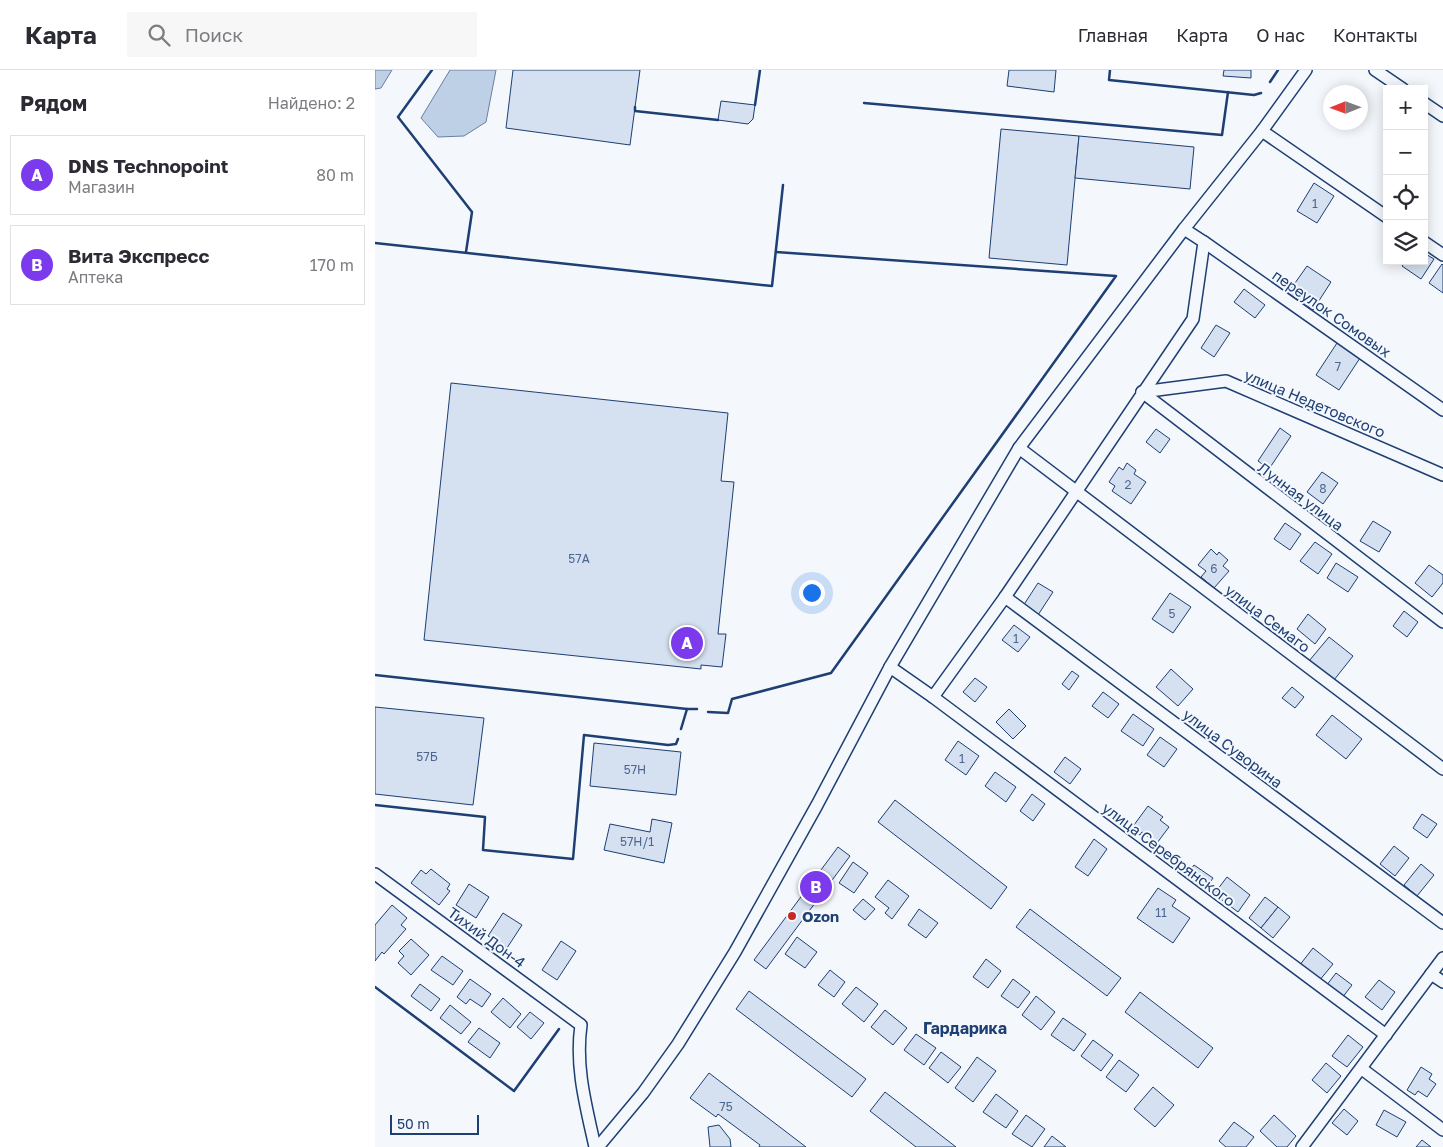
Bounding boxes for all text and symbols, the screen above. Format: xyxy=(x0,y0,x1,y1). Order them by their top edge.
search box xyxy=(127,12,477,57)
text: Карта xyxy=(25,20,97,49)
icon: search xyxy=(145,21,173,49)
text: Поиск xyxy=(185,23,243,46)
text: Главная xyxy=(1078,24,1148,46)
text: Карта xyxy=(1176,24,1228,46)
text: О нас xyxy=(1256,24,1305,46)
text: Контакты xyxy=(1333,24,1418,46)
north arrow xyxy=(1323,85,1368,130)
map controls xyxy=(1383,85,1428,265)
button: + xyxy=(1383,85,1428,130)
text: Рядом xyxy=(20,90,87,116)
text: Найдено: 2 xyxy=(268,93,355,113)
button: − xyxy=(1383,130,1428,175)
text: DNS Technopoint xyxy=(68,154,228,177)
text: A xyxy=(31,165,43,185)
text: 80 m xyxy=(316,165,354,185)
button: locate xyxy=(1383,175,1428,220)
text: Магазин xyxy=(68,177,135,197)
house number: 1 xyxy=(1312,196,1318,211)
button: layers xyxy=(1383,220,1428,265)
text: Вита Экспресс xyxy=(68,244,209,267)
text: B xyxy=(31,255,43,275)
text: 170 m xyxy=(310,255,354,275)
street label: переулок Сомовых xyxy=(1269,265,1395,361)
text: Аптека xyxy=(68,267,123,287)
house number: 7 xyxy=(1335,359,1341,374)
street label: улица Недетовского xyxy=(1242,365,1388,441)
street label: Лунная улица xyxy=(1255,458,1347,534)
house number: 2 xyxy=(1125,477,1132,492)
house number: 8 xyxy=(1319,481,1327,496)
house number: 57А xyxy=(568,551,590,566)
house number: 6 xyxy=(1210,561,1218,576)
your location xyxy=(799,580,825,606)
street label: улица Семаго xyxy=(1222,580,1314,656)
house number: 5 xyxy=(1169,606,1176,621)
pin: A xyxy=(671,624,703,662)
house number: 1 xyxy=(1013,631,1019,646)
street label: улица Суворина xyxy=(1180,705,1286,791)
house number: 57Б xyxy=(416,749,438,764)
house number: 1 xyxy=(959,751,965,766)
house number: 57Н xyxy=(624,762,646,777)
street label: улица Серебрянского xyxy=(1099,798,1239,910)
house number: 57Н/1 xyxy=(620,834,654,849)
pin: B xyxy=(800,868,832,906)
street label: Тихий Дон-4 xyxy=(445,903,529,971)
house number: 11 xyxy=(1155,905,1167,920)
place label: Ozon xyxy=(802,907,839,925)
marker: Ozon xyxy=(786,910,798,922)
district label: Гардарика xyxy=(923,1018,1007,1038)
house number: 75 xyxy=(719,1099,733,1114)
scale bar xyxy=(390,1112,479,1135)
text: 50 m xyxy=(397,1115,430,1132)

